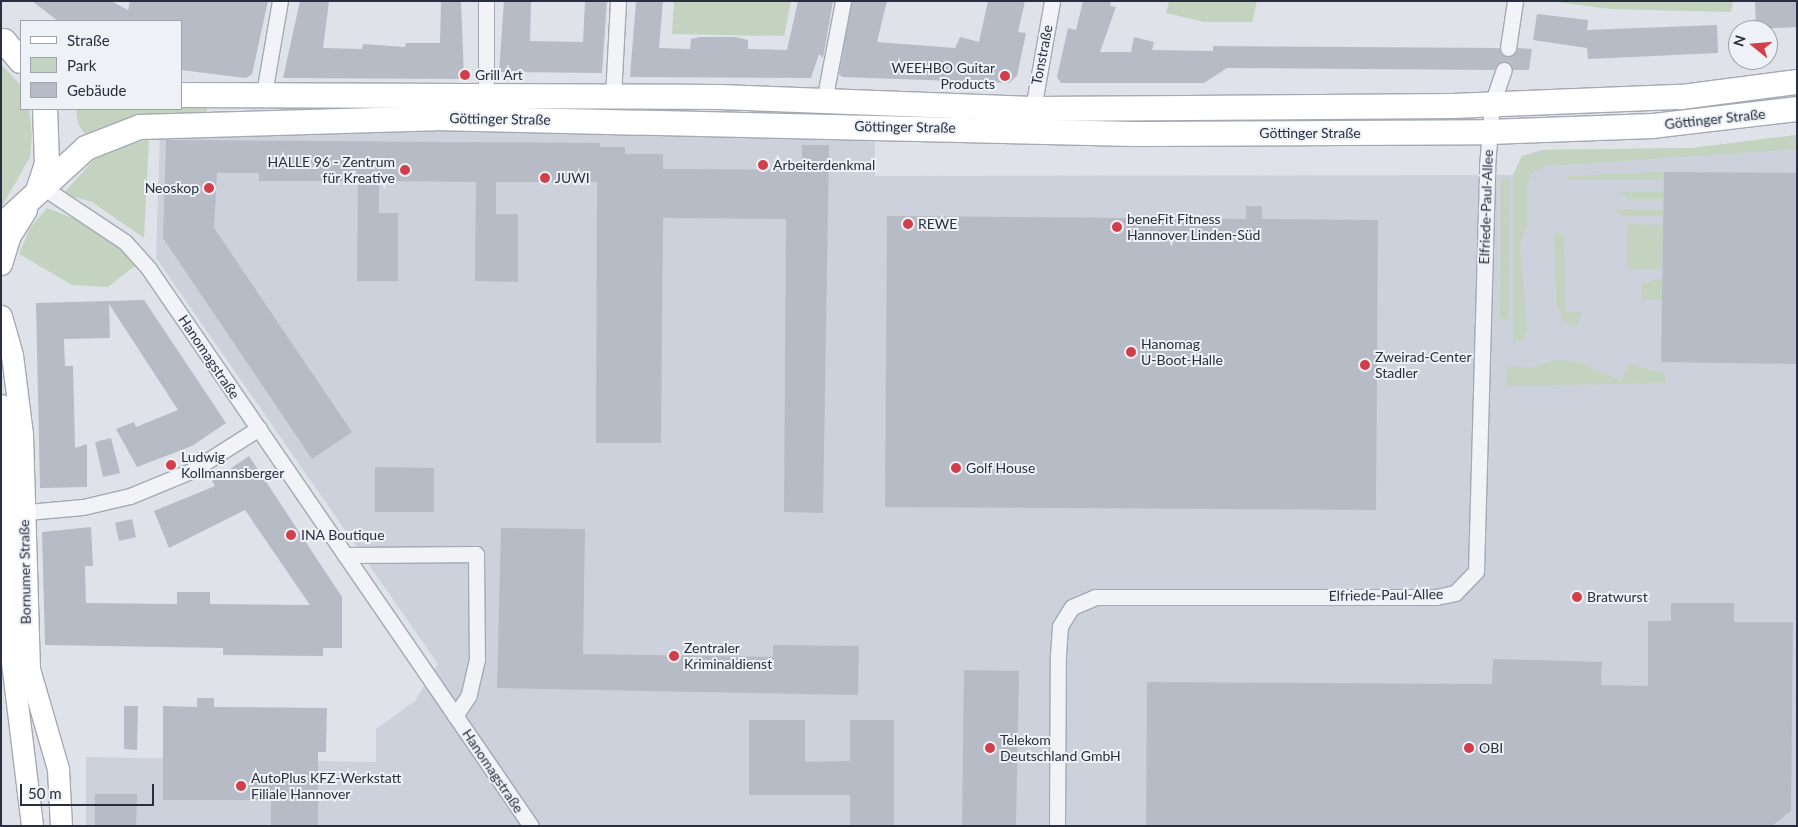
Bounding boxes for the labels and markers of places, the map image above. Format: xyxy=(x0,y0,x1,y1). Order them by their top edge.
place label: WEEHBO Guitar Products xyxy=(891,60,995,92)
place label: Grill Art xyxy=(475,67,523,83)
marker: Grill Art xyxy=(459,69,471,81)
marker: WEEHBO Guitar Products xyxy=(999,70,1011,82)
place label: HALLE 96 - Zentrum für Kreative xyxy=(268,154,395,186)
place label: Arbeiterdenkmal xyxy=(773,157,875,173)
marker: Arbeiterdenkmal xyxy=(757,159,769,171)
marker: HALLE 96 - Zentrum für Kreative xyxy=(399,164,411,176)
place label: JUWI xyxy=(555,170,590,186)
marker: JUWI xyxy=(539,172,551,184)
place label: Neoskop xyxy=(145,180,199,196)
marker: Neoskop xyxy=(203,182,215,194)
place label: beneFit Fitness Hannover Linden-Süd xyxy=(1127,211,1261,243)
place label: REWE xyxy=(918,216,957,232)
marker: REWE xyxy=(902,218,914,230)
marker: beneFit Fitness Hannover Linden-Süd xyxy=(1111,221,1123,233)
place label: Hanomag U-Boot-Halle xyxy=(1141,336,1223,368)
marker: Hanomag U-Boot-Halle xyxy=(1125,346,1137,358)
place label: Zweirad-Center Stadler xyxy=(1375,349,1471,382)
marker: Zweirad-Center Stadler xyxy=(1359,359,1371,371)
place label: Ludwig Kollmannsberger xyxy=(181,449,284,482)
marker: Ludwig Kollmannsberger xyxy=(165,459,177,471)
place label: Golf House xyxy=(966,460,1036,476)
marker: Golf House xyxy=(950,462,962,474)
place label: INA Boutique xyxy=(301,527,385,543)
marker: INA Boutique xyxy=(285,529,297,541)
place label: Bratwurst xyxy=(1587,589,1648,605)
marker: Bratwurst xyxy=(1571,591,1583,603)
place label: Zentraler Kriminaldienst xyxy=(684,640,772,672)
marker: Zentraler Kriminaldienst xyxy=(668,650,680,662)
place label: Telekom Deutschland GmbH xyxy=(1000,732,1121,764)
place label: OBI xyxy=(1479,740,1503,756)
marker: Telekom Deutschland GmbH xyxy=(984,742,996,754)
marker: OBI xyxy=(1463,742,1475,754)
place label: AutoPlus KFZ-Werkstatt Filiale Hannover xyxy=(251,770,401,802)
marker: AutoPlus KFZ-Werkstatt Filiale Hannover xyxy=(235,780,247,792)

